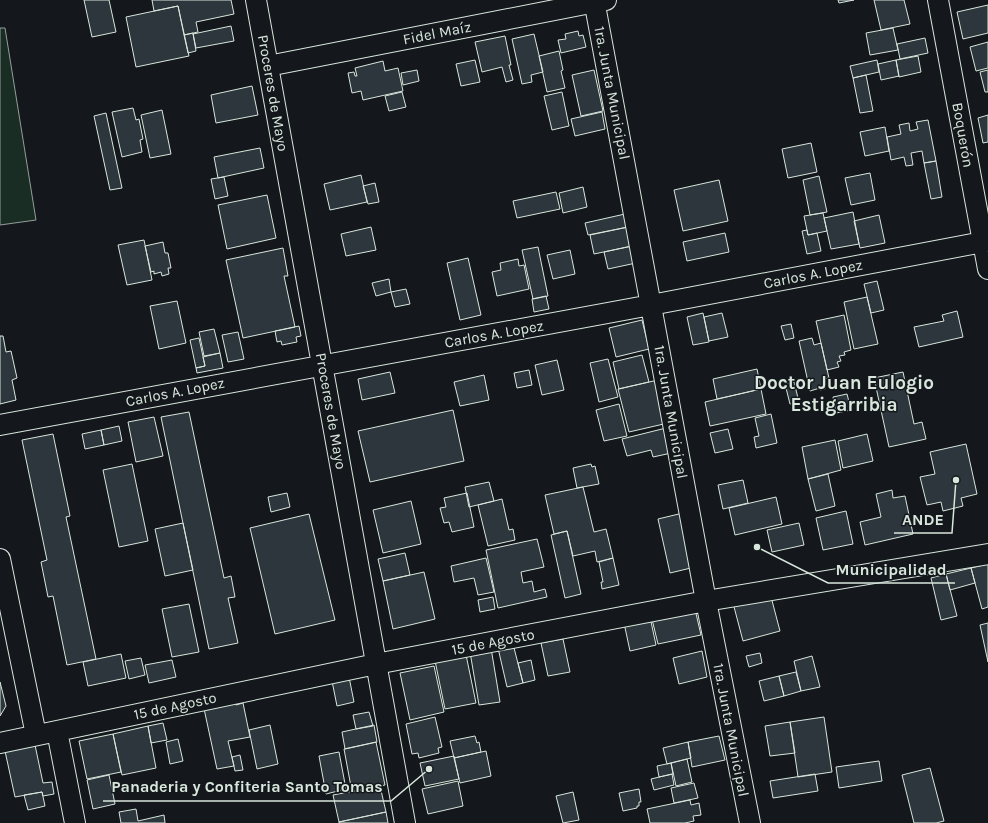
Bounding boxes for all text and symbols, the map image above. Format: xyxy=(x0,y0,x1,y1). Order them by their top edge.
street label: Fidel Maíz xyxy=(401,18,473,48)
street label: 1ra. Junta Municipal xyxy=(590,25,634,161)
street label: Proceres de Mayo xyxy=(254,33,292,153)
street label: Boquerón xyxy=(948,101,978,169)
street label: Carlos A. Lopez xyxy=(762,256,864,292)
street label: Carlos A. Lopez xyxy=(443,316,545,352)
street label: 1ra. Junta Municipal xyxy=(650,344,692,480)
street label: Proceres de Mayo xyxy=(312,351,350,471)
district label: Doctor Juan Eulogio Estigarribia xyxy=(754,372,934,416)
street label: Carlos A. Lopez xyxy=(124,374,226,410)
callout: ANDE xyxy=(894,505,952,533)
text: ANDE xyxy=(902,510,944,529)
callout: Municipalidad xyxy=(828,555,955,583)
text: Municipalidad xyxy=(835,560,947,579)
street label: 15 de Agosto xyxy=(450,625,536,659)
street label: 1ra. Junta Municipal xyxy=(709,662,753,798)
street label: 15 de Agosto xyxy=(132,688,218,724)
callout: Panaderia y Confiteria Santo Tomas xyxy=(103,773,391,801)
text: Panaderia y Confiteria Santo Tomas xyxy=(111,777,383,796)

